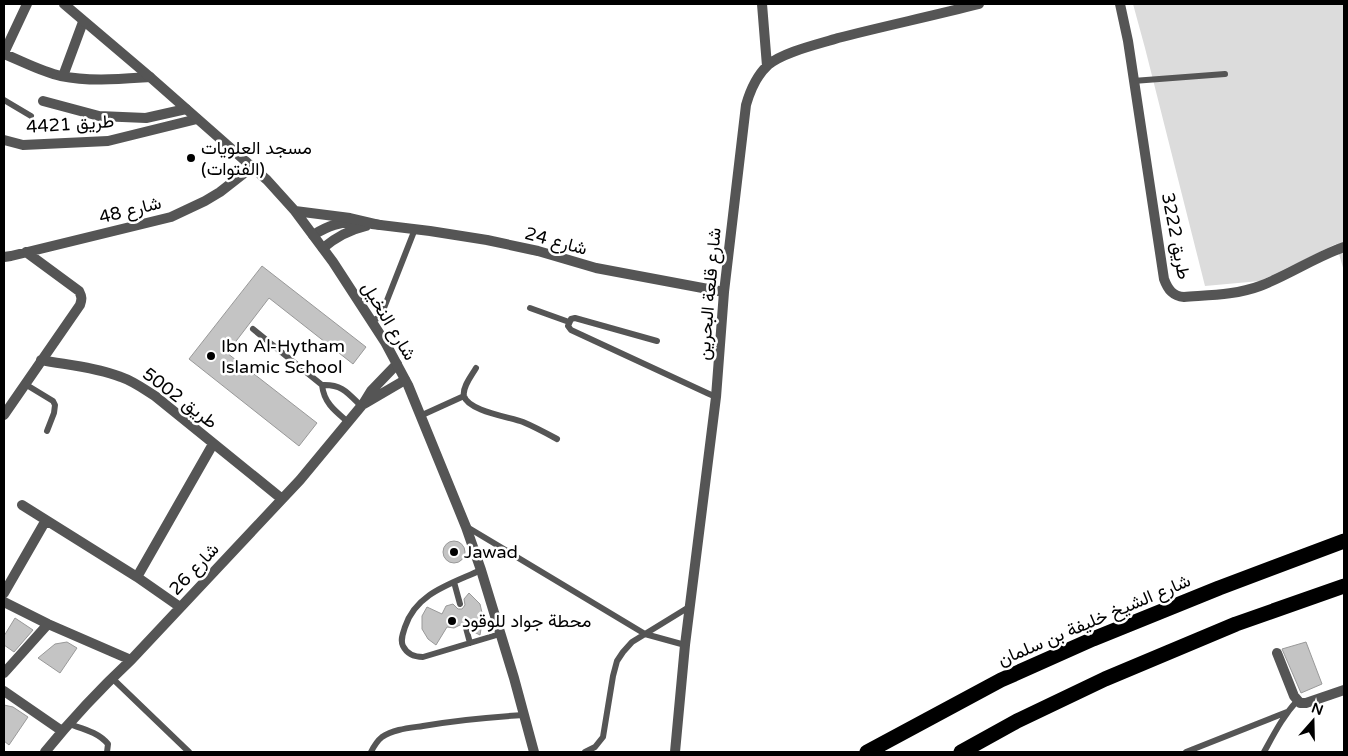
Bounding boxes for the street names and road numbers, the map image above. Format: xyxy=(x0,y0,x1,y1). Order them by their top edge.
street label: طريق 4421 xyxy=(25,110,115,138)
street label: طريق 3222 xyxy=(1157,191,1195,281)
street label: شارع 48 xyxy=(97,192,164,229)
street label: شارع 24 xyxy=(522,222,590,261)
street label: شارع قلعة البحرين xyxy=(692,227,727,361)
street label: شارع النخيل xyxy=(356,278,421,365)
street label: طريق 5002 xyxy=(138,363,222,433)
street label: شارع 26 xyxy=(164,538,224,600)
street label: شارع الشيخ خليفة بن سلمان xyxy=(994,569,1194,672)

